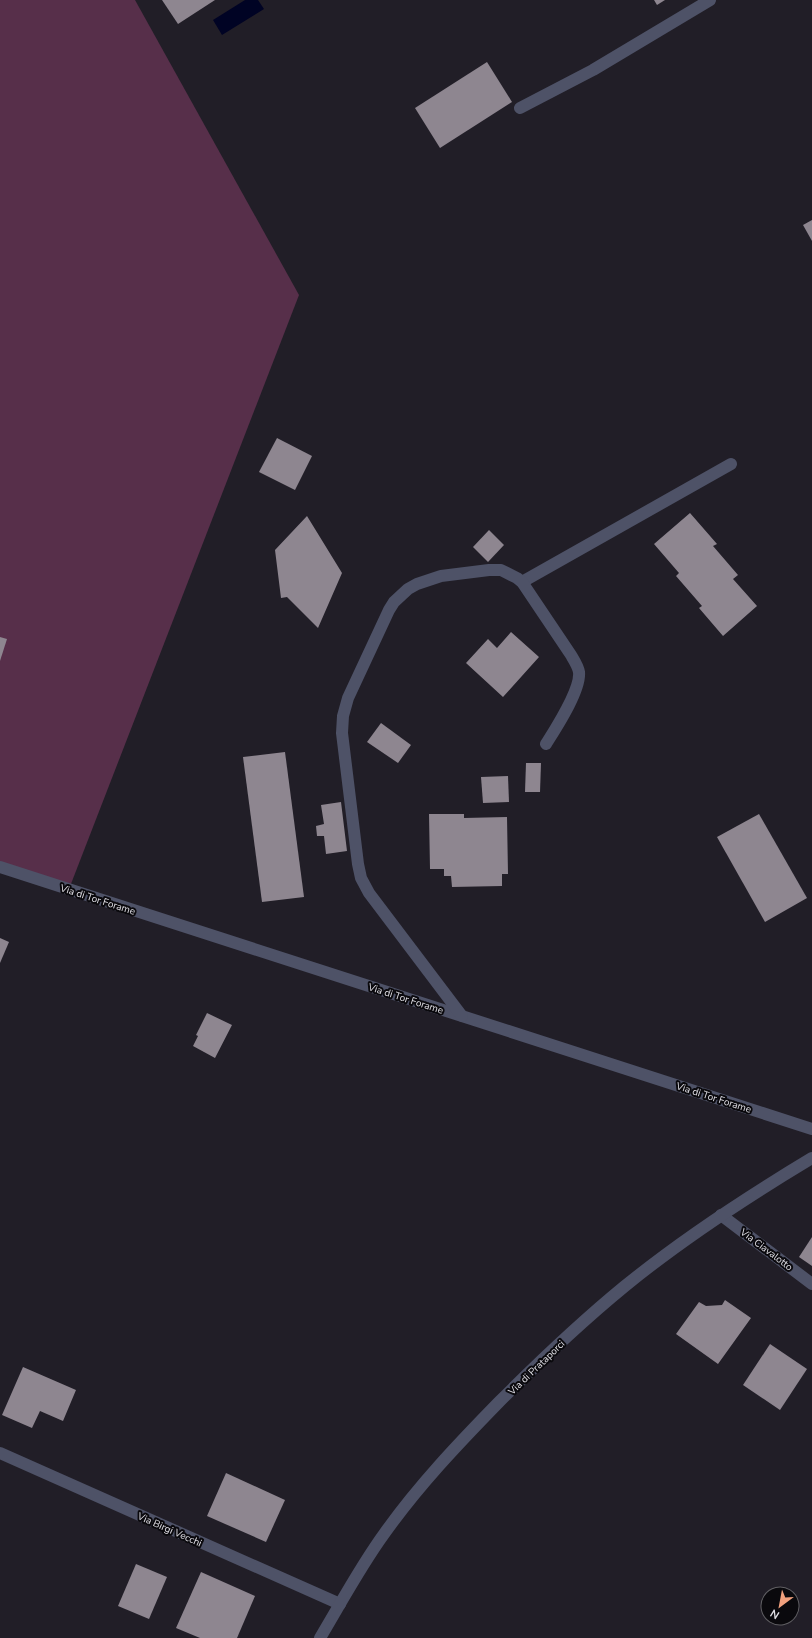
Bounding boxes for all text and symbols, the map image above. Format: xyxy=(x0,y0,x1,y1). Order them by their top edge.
street label: Via di Tor Forame xyxy=(57,881,137,919)
street label: Via di Tor Forame xyxy=(365,980,445,1018)
street label: Via di Tor Forame xyxy=(673,1079,753,1117)
street label: Via Ciavalotto xyxy=(736,1225,796,1274)
street label: Via di Prataporci xyxy=(505,1337,568,1399)
street label: Via Birgi Vecchi xyxy=(134,1509,204,1550)
north arrow xyxy=(760,1586,800,1626)
text: N xyxy=(767,1606,782,1623)

